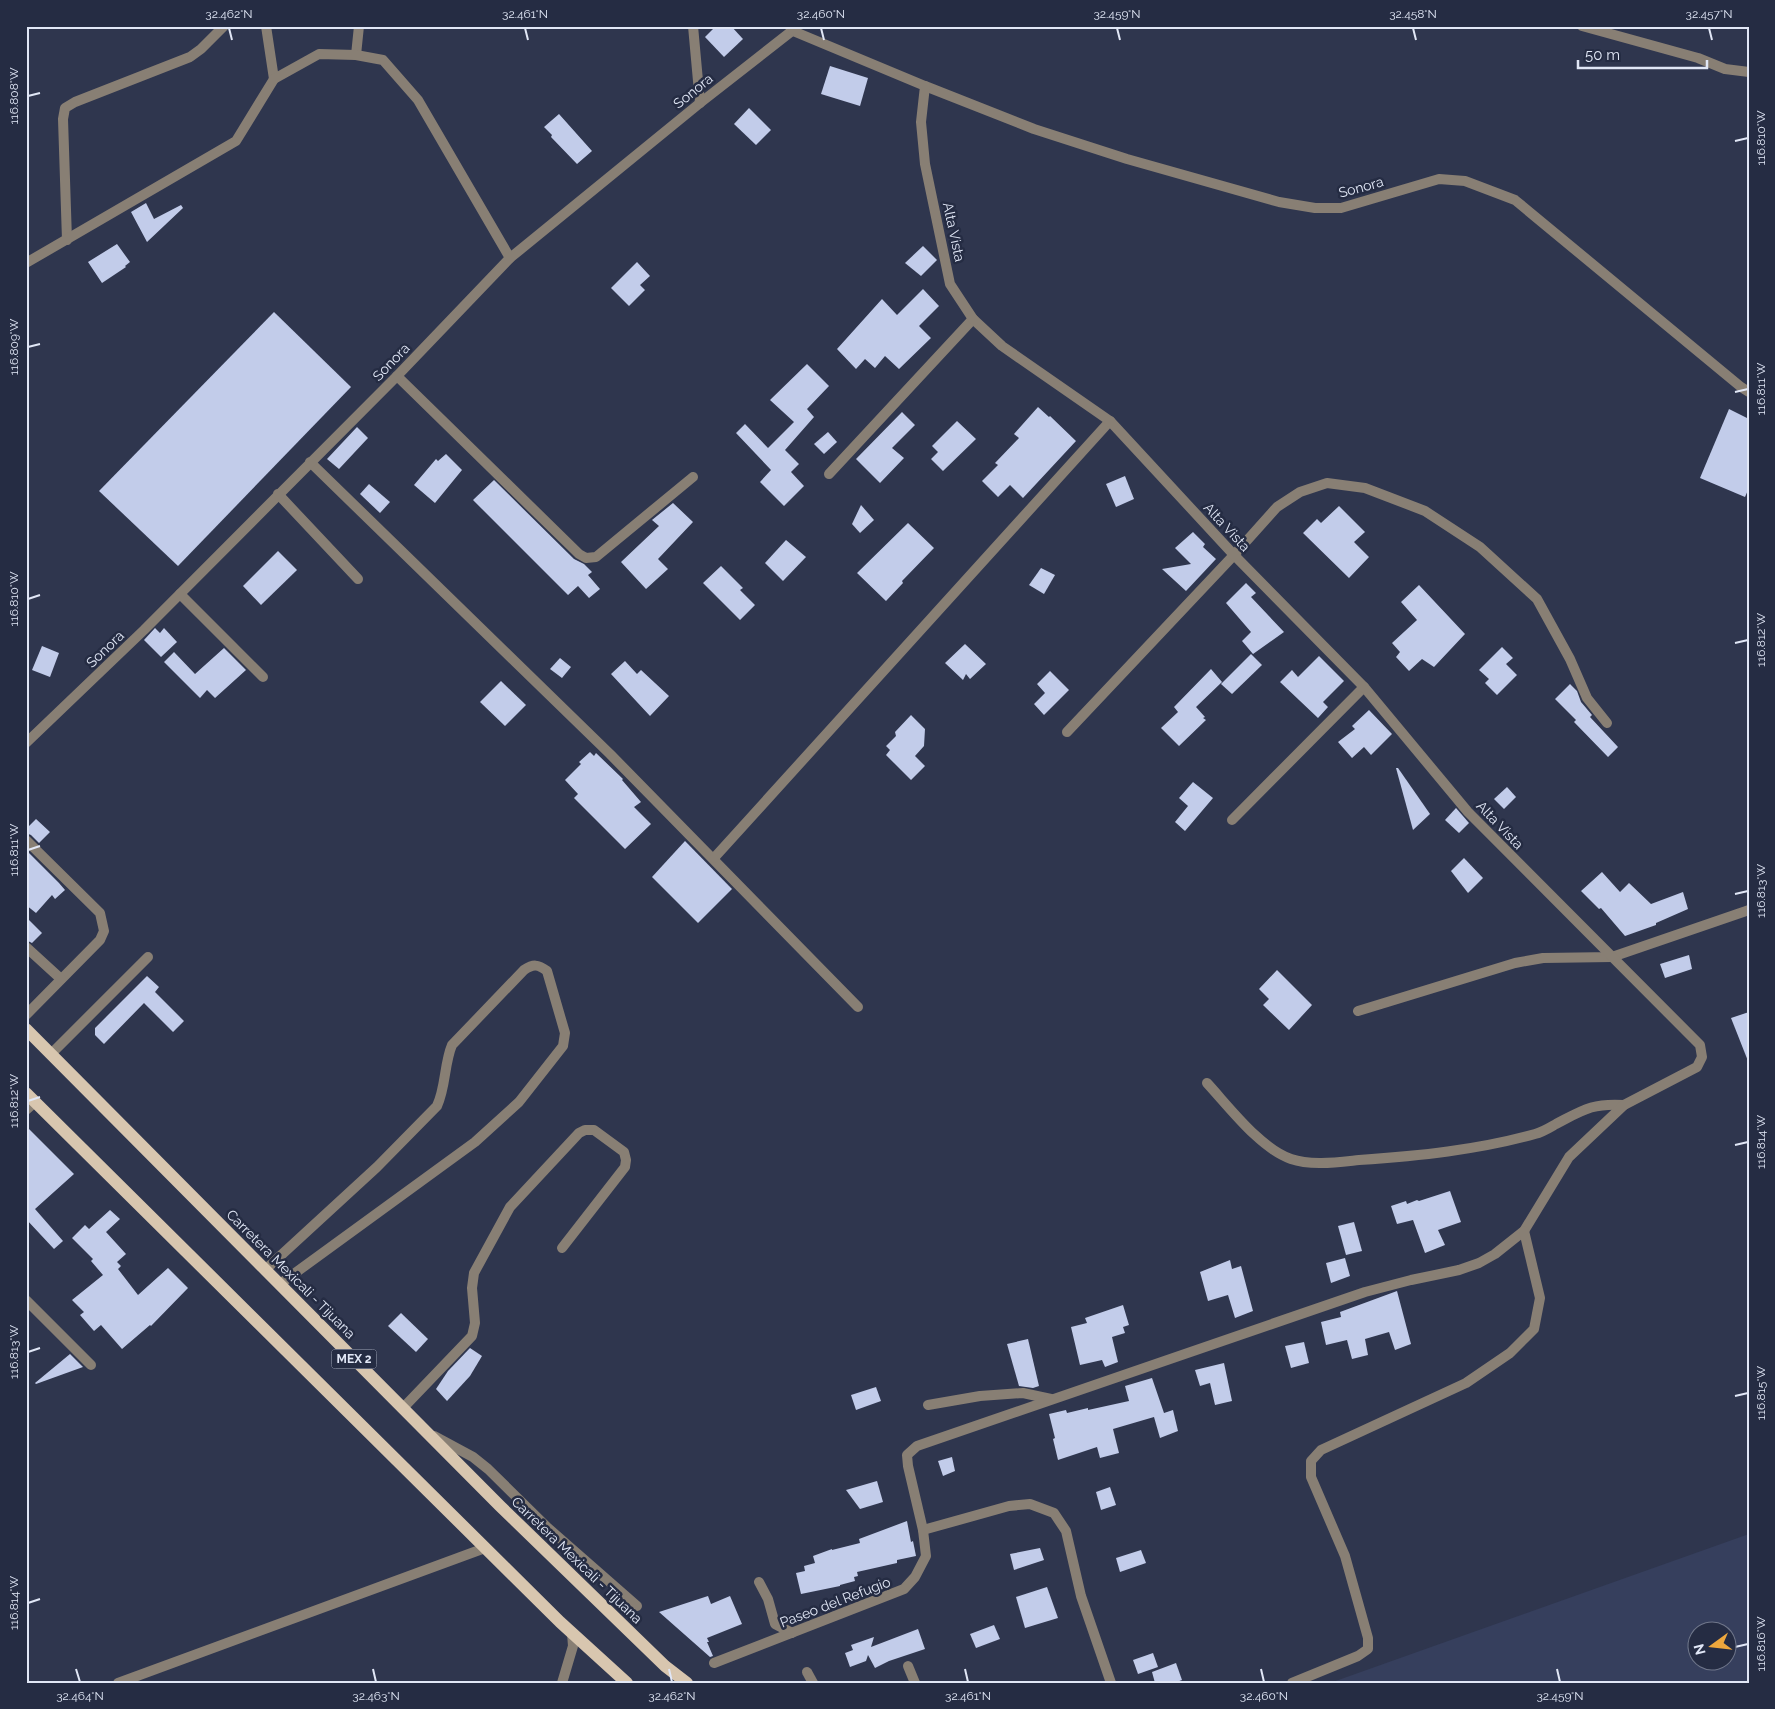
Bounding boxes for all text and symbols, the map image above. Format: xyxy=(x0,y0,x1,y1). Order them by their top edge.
text: 32.462°N xyxy=(205,7,253,21)
text: 32.461°N xyxy=(502,7,548,21)
text: 32.460°N xyxy=(797,7,845,21)
text: 32.459°N xyxy=(1093,7,1141,21)
text: 32.458°N xyxy=(1389,7,1437,21)
text: 32.457°N xyxy=(1686,7,1732,21)
scale bar xyxy=(1578,38,1706,70)
text: 50 m xyxy=(1585,46,1620,64)
text: 116.808°W xyxy=(7,67,21,125)
street label: Sonora xyxy=(670,70,716,112)
text: 116.810°W xyxy=(1754,110,1768,165)
street label: Sonora xyxy=(1337,173,1385,201)
street label: Alta Vista xyxy=(940,201,968,263)
text: 116.809°W xyxy=(7,318,21,375)
street label: Sonora xyxy=(369,340,413,384)
text: 116.811°W xyxy=(1754,362,1768,415)
street label: Alta Vista xyxy=(1201,499,1253,555)
text: 116.810°W xyxy=(7,571,21,626)
text: 116.812°W xyxy=(1754,613,1768,667)
street label: Sonora xyxy=(83,627,127,671)
street label: Alta Vista xyxy=(1473,798,1527,852)
text: 116.811°W xyxy=(7,823,21,876)
text: 116.813°W xyxy=(1754,864,1768,918)
text: 116.812°W xyxy=(7,1074,21,1128)
text: 116.814°W xyxy=(1754,1114,1768,1169)
street label: Carretera Mexicali - Tijuana xyxy=(223,1206,359,1342)
text: 116.813°W xyxy=(7,1325,21,1379)
road number: MEX 2 xyxy=(332,1350,376,1368)
text: 116.815°W xyxy=(1754,1365,1768,1420)
street label: Carretera Mexicali - Tijuana xyxy=(508,1493,646,1627)
street label: Paseo del Refugio xyxy=(777,1574,893,1630)
text: 116.814°W xyxy=(7,1575,21,1630)
text: 116.816°W xyxy=(1754,1616,1768,1672)
north arrow xyxy=(1688,1622,1738,1672)
text: N xyxy=(1690,1642,1709,1657)
text: 32.464°N xyxy=(56,1689,104,1703)
text: 32.463°N xyxy=(352,1689,400,1703)
text: 32.462°N xyxy=(648,1689,696,1703)
text: 32.461°N xyxy=(945,1689,991,1703)
text: 32.460°N xyxy=(1240,1689,1288,1703)
text: 32.459°N xyxy=(1536,1689,1584,1703)

